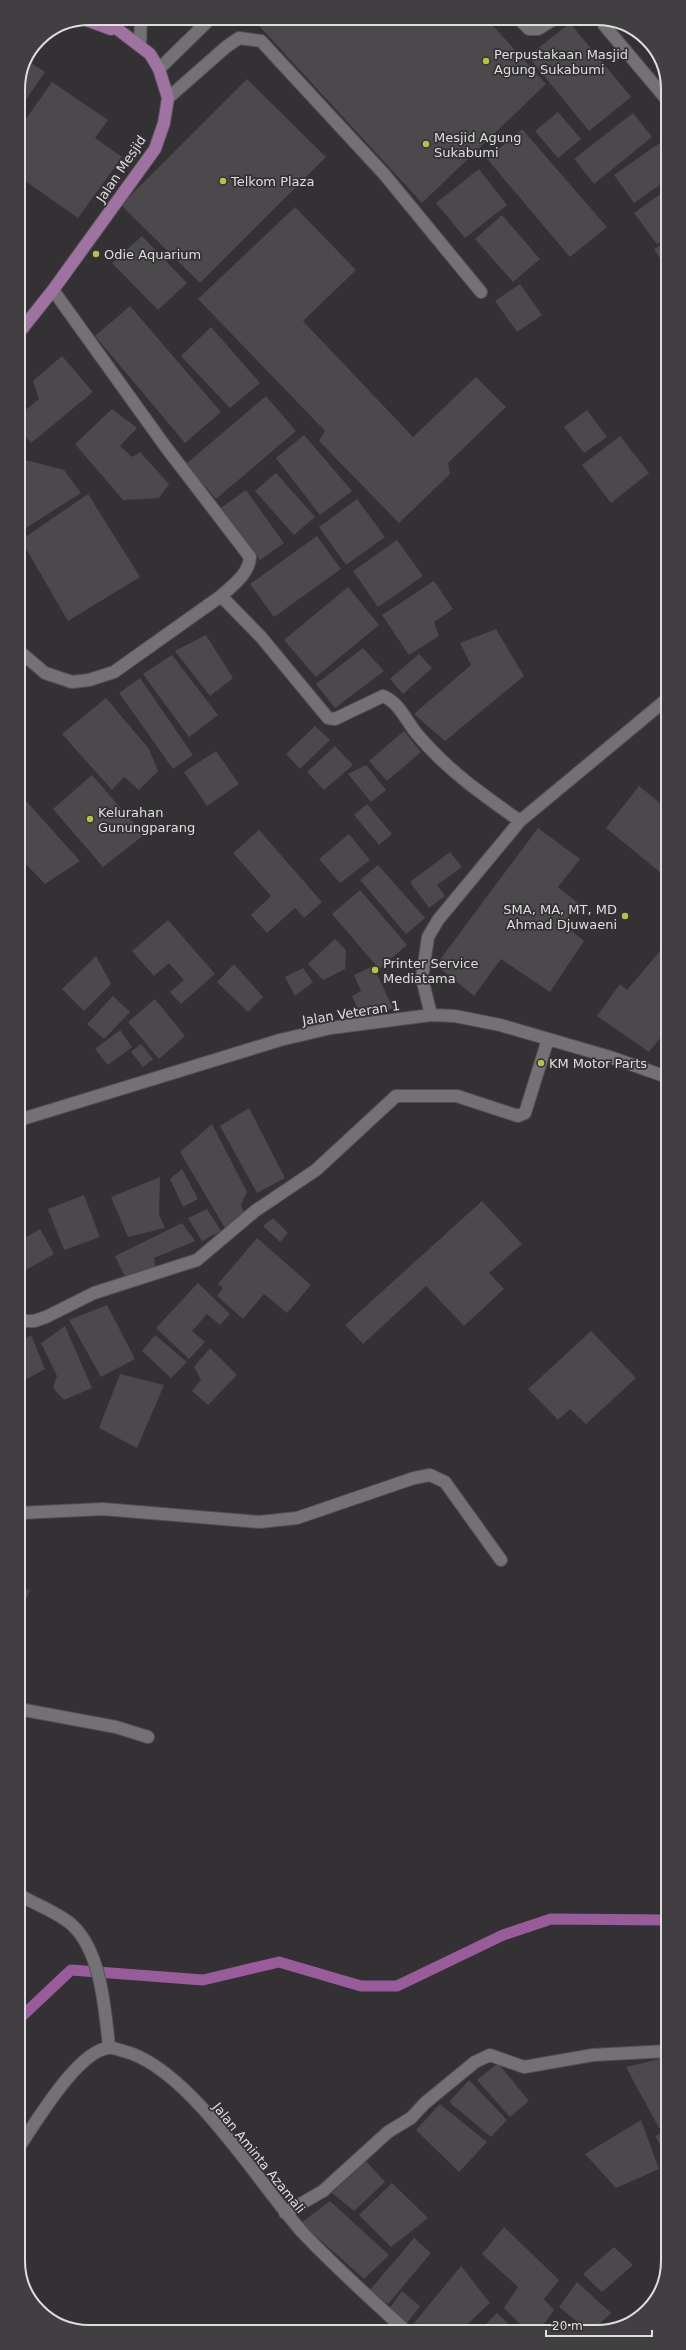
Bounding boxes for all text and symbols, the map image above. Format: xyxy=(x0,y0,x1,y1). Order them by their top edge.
place label: Perpustakaan Masjid Agung Sukabumi xyxy=(494,47,628,77)
marker: Perpustakaan Masjid Agung Sukabumi xyxy=(481,56,491,66)
place label: Mesjid Agung Sukabumi xyxy=(434,130,521,160)
street label: Jalan Mesjid xyxy=(93,133,149,206)
marker: Mesjid Agung Sukabumi xyxy=(421,139,431,149)
place label: Telkom Plaza xyxy=(230,174,314,189)
marker: Telkom Plaza xyxy=(218,176,228,186)
place label: Odie Aquarium xyxy=(104,247,201,262)
marker: Odie Aquarium xyxy=(91,249,101,259)
place label: Kelurahan Gunungparang xyxy=(98,805,195,835)
marker: Kelurahan Gunungparang xyxy=(85,814,95,824)
place label: SMA, MA, MT, MD Ahmad Djuwaeni xyxy=(503,902,617,932)
marker: SMA, MA, MT, MD Ahmad Djuwaeni xyxy=(620,911,630,921)
place label: Printer Service Mediatama xyxy=(383,956,478,986)
marker: Printer Service Mediatama xyxy=(370,965,380,975)
street label: Jalan Veteran 1 xyxy=(300,998,401,1028)
place label: KM Motor Parts xyxy=(549,1056,647,1071)
marker: KM Motor Parts xyxy=(536,1058,546,1068)
street label: Jalan Aminta Azamali xyxy=(209,2099,308,2216)
scale bar xyxy=(546,2312,652,2338)
text: 20 m xyxy=(552,2319,583,2333)

